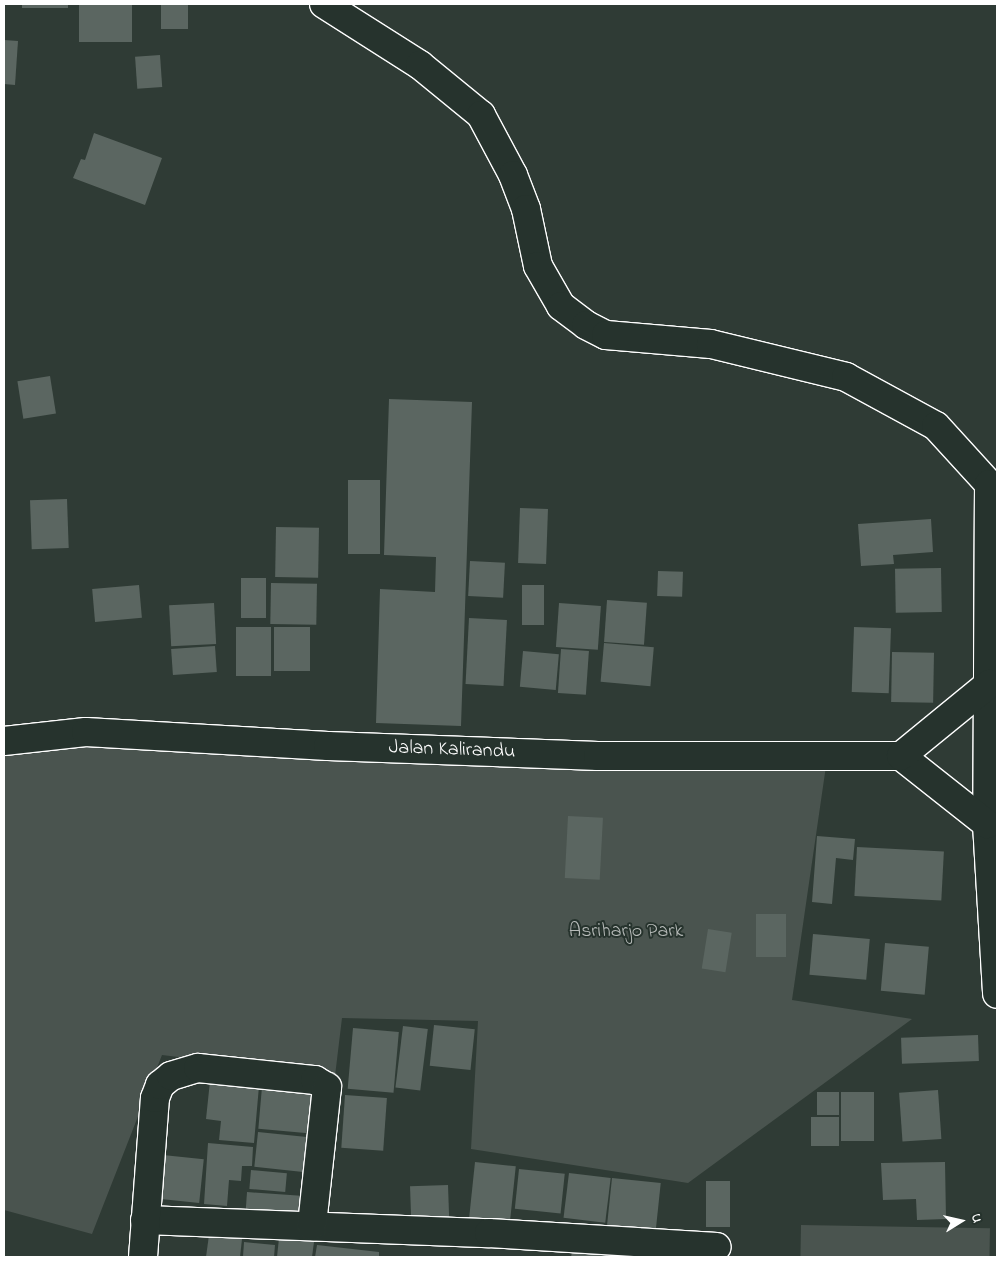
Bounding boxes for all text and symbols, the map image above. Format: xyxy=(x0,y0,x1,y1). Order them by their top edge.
street label: Jalan Kalirandu xyxy=(388,736,516,764)
park label: Asriharjo Park xyxy=(569,919,683,943)
north arrow xyxy=(936,1196,986,1246)
text: U xyxy=(965,1212,987,1224)

